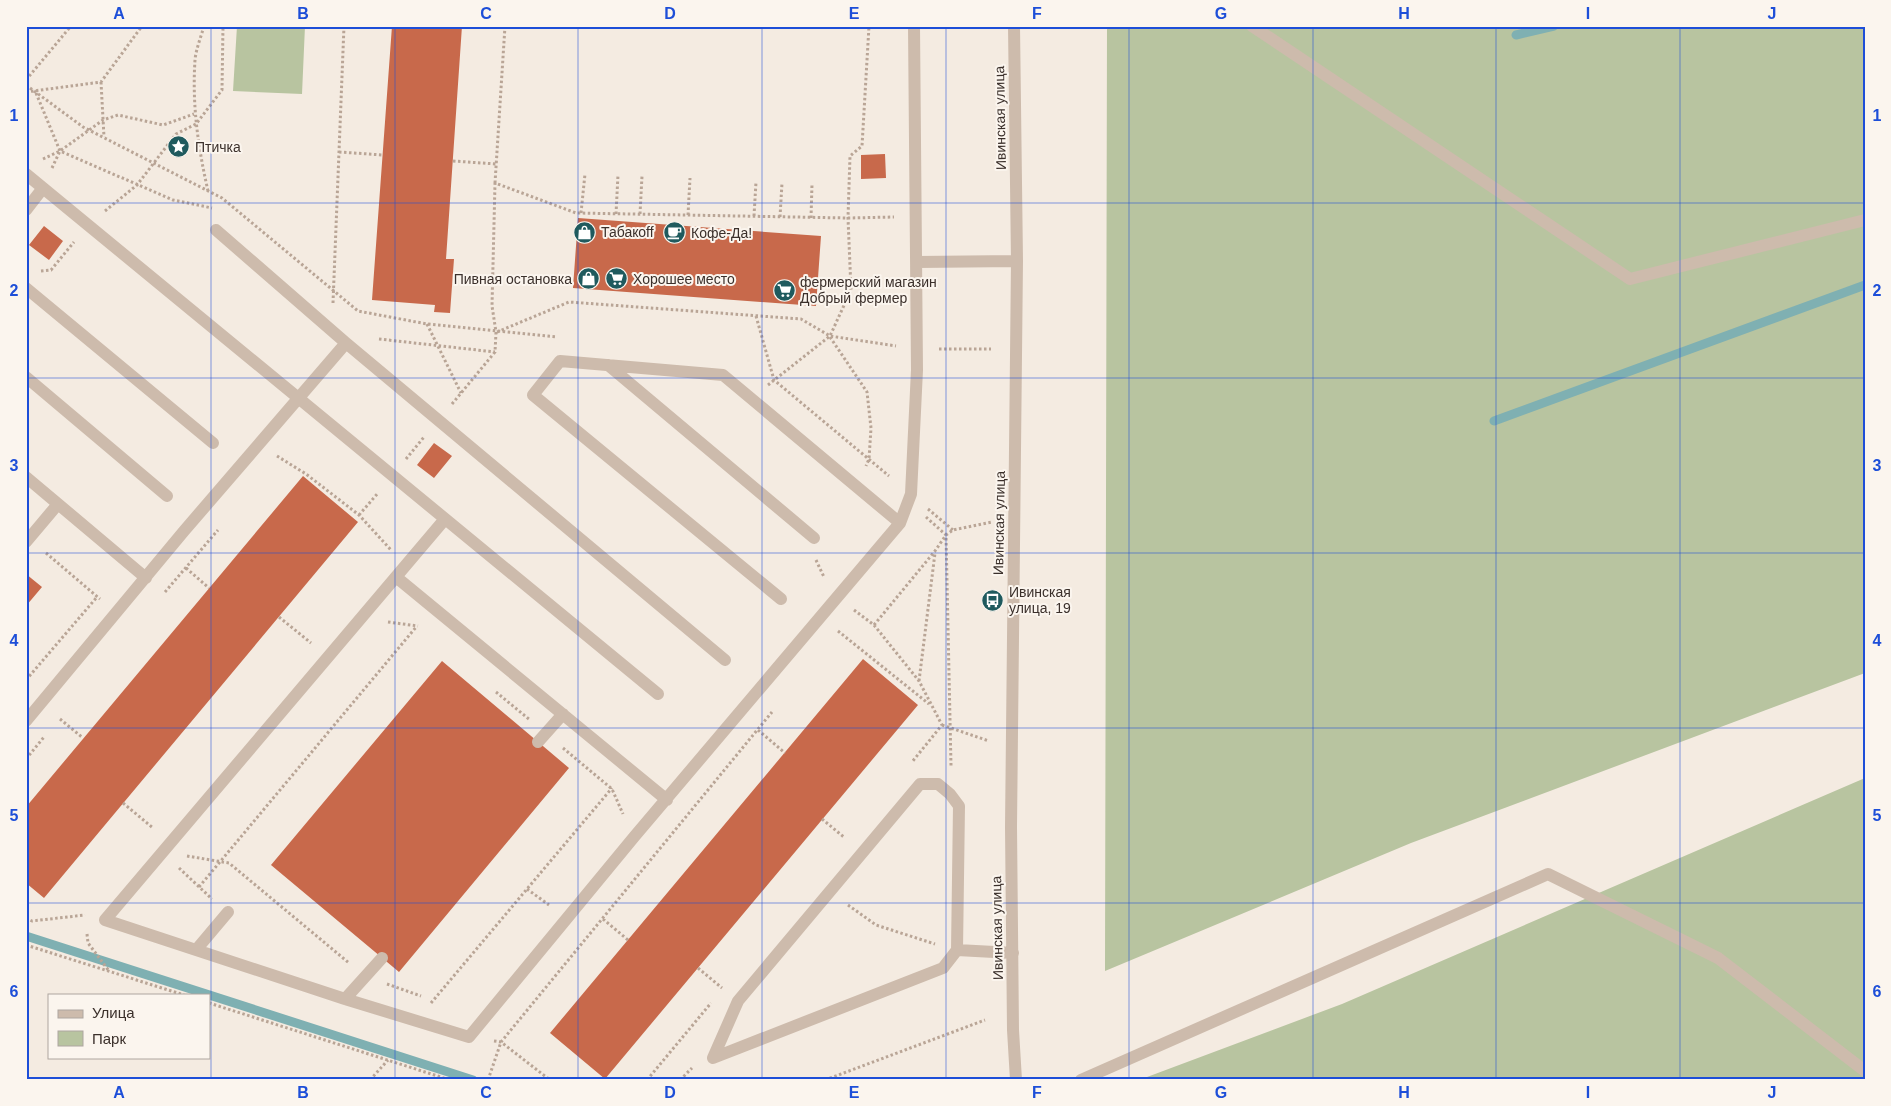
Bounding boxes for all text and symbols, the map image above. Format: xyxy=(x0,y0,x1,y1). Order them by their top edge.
text: A xyxy=(113,5,125,22)
text: B xyxy=(297,5,309,22)
text: C xyxy=(480,5,492,22)
text: D xyxy=(664,5,676,22)
text: E xyxy=(849,5,860,22)
text: F xyxy=(1032,5,1042,22)
text: G xyxy=(1215,5,1227,22)
text: H xyxy=(1398,5,1410,22)
text: I xyxy=(1586,5,1590,22)
text: J xyxy=(1768,5,1776,22)
street label: Ивинская улица xyxy=(991,66,1009,170)
text: 1 xyxy=(10,107,19,124)
text: 1 xyxy=(1873,107,1882,124)
place icon: Птичка xyxy=(167,135,191,159)
place label: Птичка xyxy=(195,139,241,155)
shop icon: Табакoff xyxy=(573,220,597,244)
cafe icon: Кофе-Да! xyxy=(663,221,687,245)
place label: Табакoff xyxy=(601,224,654,240)
place label: Кофе-Да! xyxy=(691,225,752,241)
shop icon: Пивная остановка xyxy=(576,267,600,291)
supermarket icon: Хорошее место xyxy=(605,267,629,291)
place label: Пивная остановка xyxy=(454,271,572,287)
place label: Хорошее место xyxy=(633,271,735,287)
place label: фермерский магазин Добрый фермер xyxy=(800,274,937,306)
supermarket icon: фермерский магазин Добрый фермер xyxy=(772,278,796,302)
text: 2 xyxy=(10,282,19,299)
text: 2 xyxy=(1873,282,1882,299)
text: 3 xyxy=(10,457,19,474)
text: 3 xyxy=(1873,457,1882,474)
street label: Ивинская улица xyxy=(990,471,1008,575)
place label: Ивинская улица, 19 xyxy=(1009,584,1071,616)
bus stop icon: Ивинская улица, 19 xyxy=(981,588,1005,612)
text: 4 xyxy=(10,632,19,649)
text: 4 xyxy=(1873,632,1882,649)
text: 5 xyxy=(10,807,19,824)
text: 5 xyxy=(1873,807,1882,824)
street label: Ивинская улица xyxy=(988,876,1006,980)
text: 6 xyxy=(10,983,19,1000)
text: 6 xyxy=(1873,983,1882,1000)
legend xyxy=(48,994,210,1058)
text: Улица xyxy=(92,1004,135,1021)
text: Парк xyxy=(92,1030,126,1047)
text: A xyxy=(113,1084,125,1101)
text: B xyxy=(297,1084,309,1101)
text: C xyxy=(480,1084,492,1101)
text: D xyxy=(664,1084,676,1101)
text: E xyxy=(849,1084,860,1101)
text: F xyxy=(1032,1084,1042,1101)
text: G xyxy=(1215,1084,1227,1101)
text: H xyxy=(1398,1084,1410,1101)
text: I xyxy=(1586,1084,1590,1101)
text: J xyxy=(1768,1084,1776,1101)

